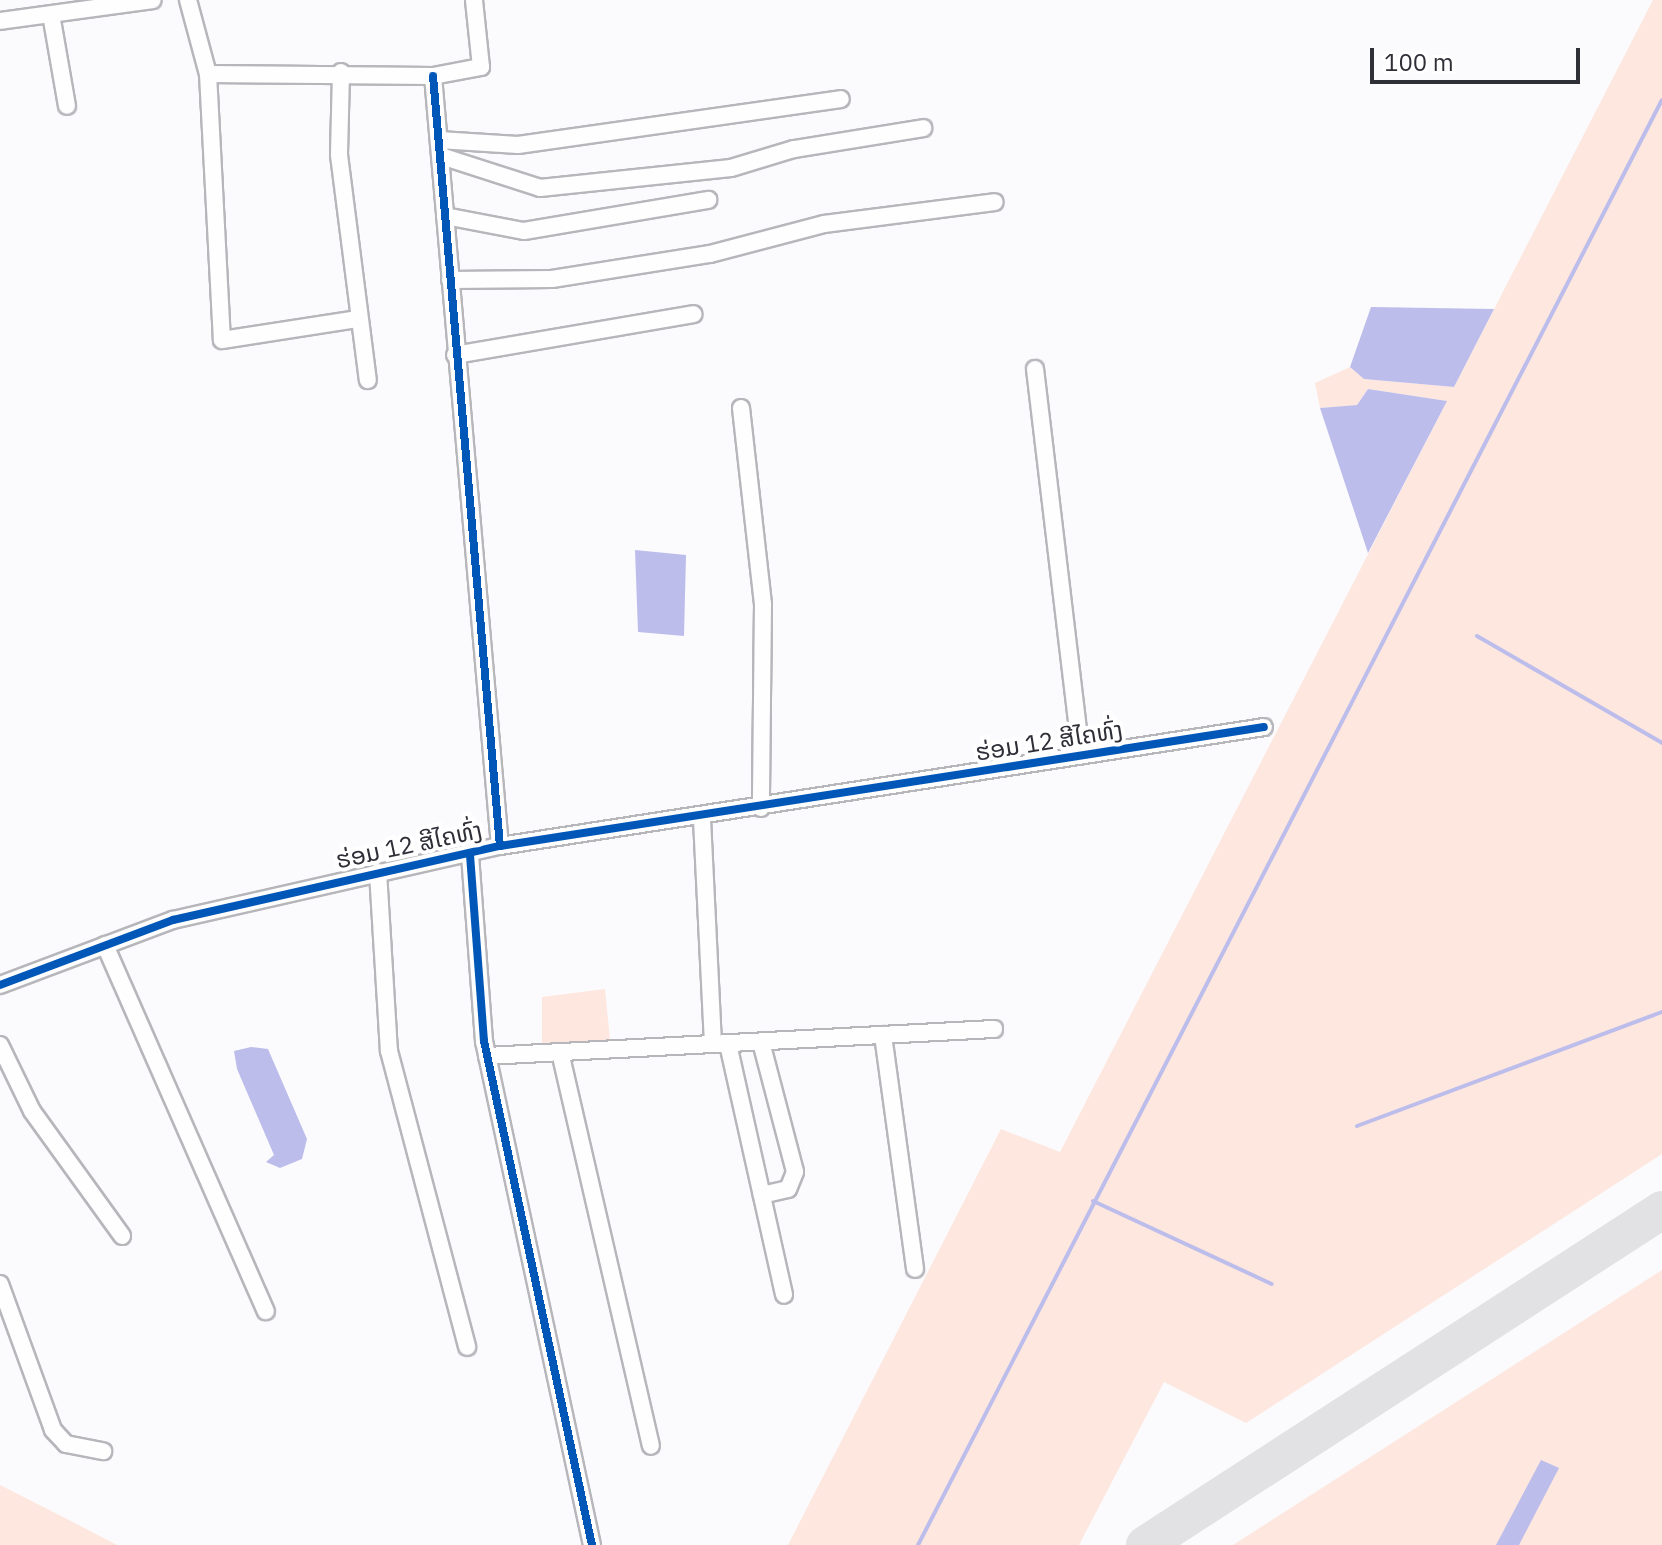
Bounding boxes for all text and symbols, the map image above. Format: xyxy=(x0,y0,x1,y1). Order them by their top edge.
scale bar xyxy=(1374,32,1584,82)
text: 100 m xyxy=(1384,46,1454,78)
street label: ຮ່ອມ 12 ສີໄຄທົ່ງ xyxy=(973,715,1125,767)
street label: ຮ່ອມ 12 ສີໄຄທົ່ງ xyxy=(333,815,485,875)

